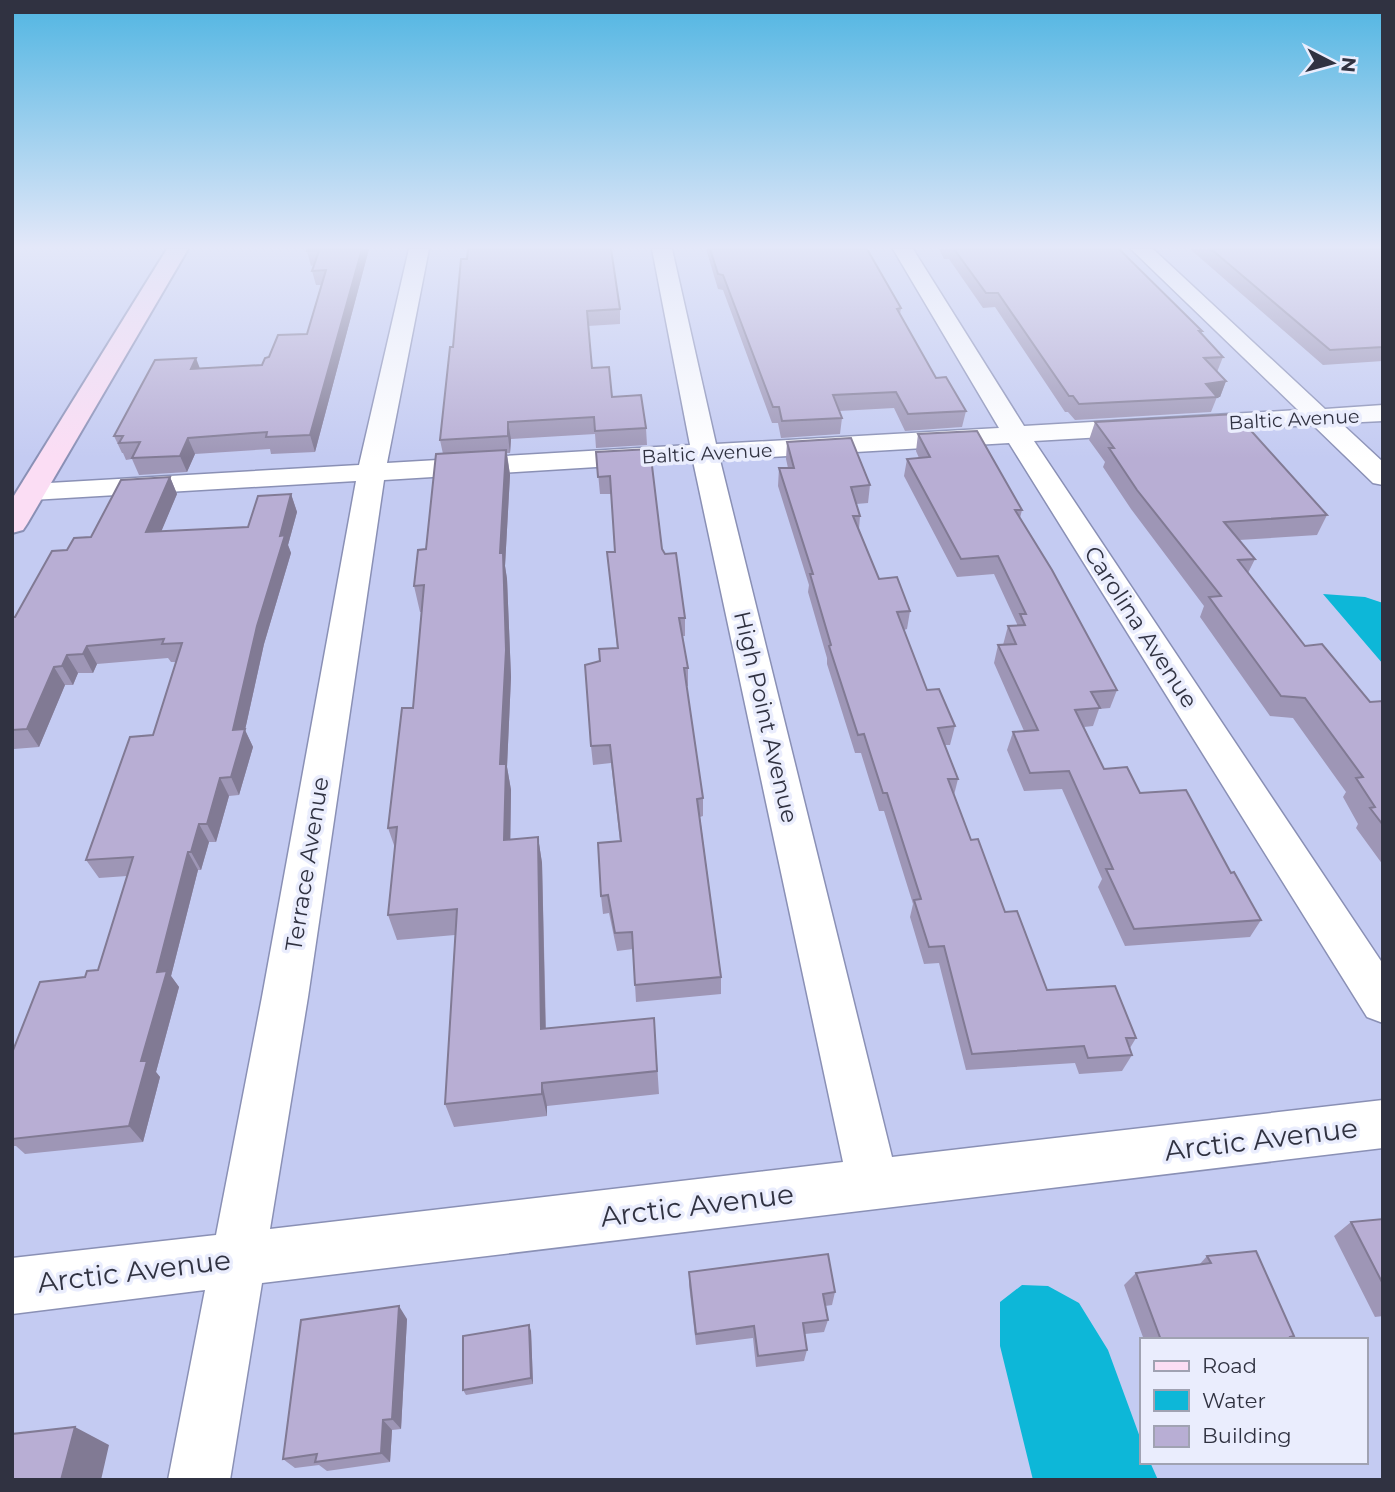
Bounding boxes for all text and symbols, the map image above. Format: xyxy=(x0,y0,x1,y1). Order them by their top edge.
north arrow xyxy=(1297,28,1367,98)
text: N xyxy=(1336,56,1361,74)
street label: Baltic Avenue xyxy=(1228,405,1360,434)
street label: Baltic Avenue xyxy=(641,439,773,468)
street label: Carolina Avenue xyxy=(1078,541,1204,713)
street label: High Point Avenue xyxy=(728,608,804,826)
street label: Terrace Avenue xyxy=(279,775,335,953)
street label: Arctic Avenue xyxy=(1162,1110,1360,1168)
street label: Arctic Avenue xyxy=(598,1176,796,1234)
street label: Arctic Avenue xyxy=(35,1242,233,1300)
legend xyxy=(1140,1338,1367,1464)
text: Road xyxy=(1202,1353,1257,1378)
text: Water xyxy=(1202,1388,1266,1413)
text: Building xyxy=(1202,1423,1292,1448)

